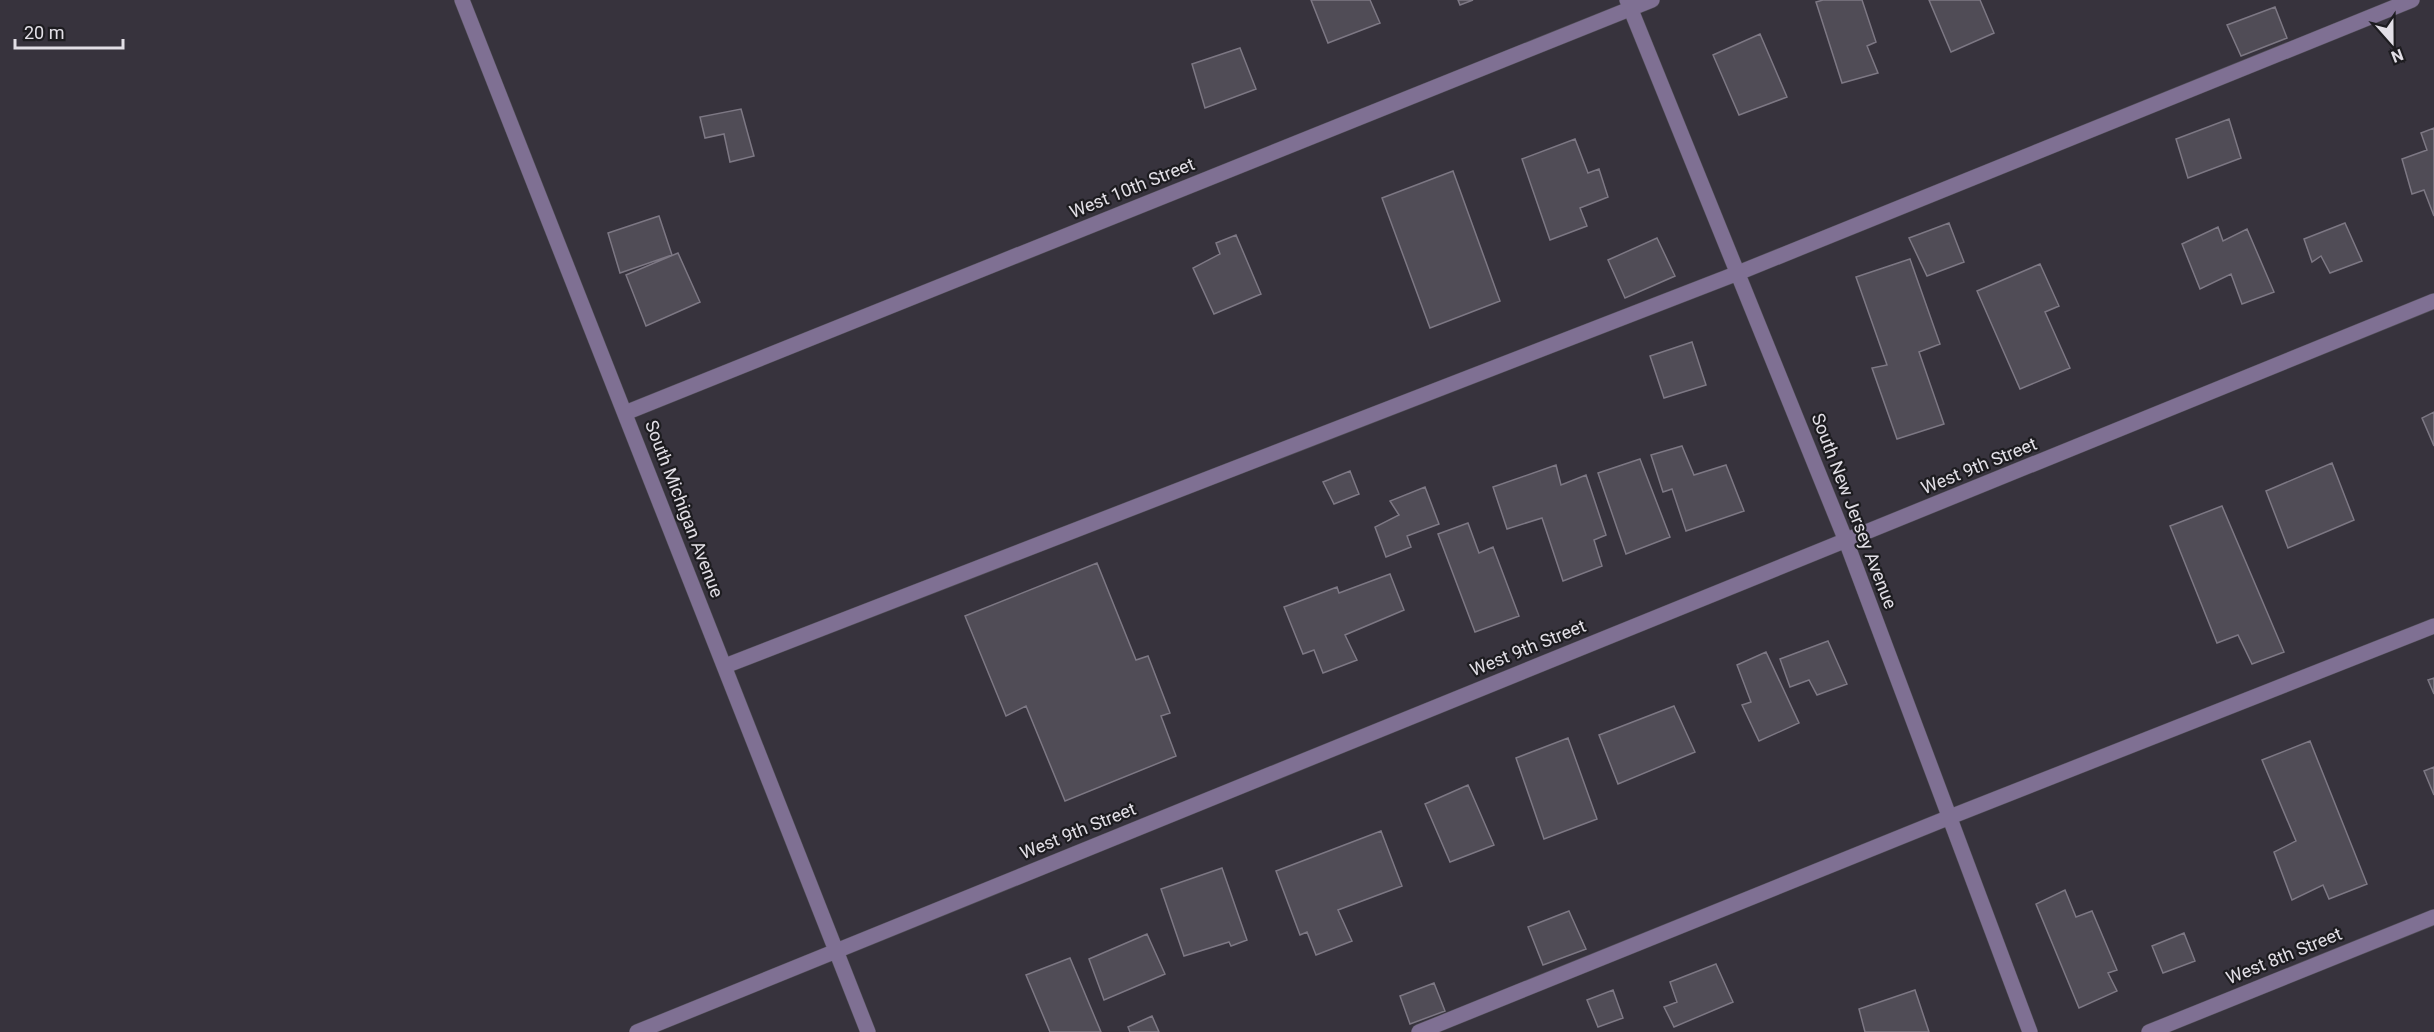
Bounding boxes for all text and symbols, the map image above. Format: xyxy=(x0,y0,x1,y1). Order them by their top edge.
scale bar xyxy=(15,12,123,50)
north arrow xyxy=(2362,12,2422,72)
text: 20 m xyxy=(24,22,64,43)
text: N xyxy=(2389,45,2406,66)
street label: West 10th Street xyxy=(1066,153,1197,222)
street label: South New Jersey Avenue xyxy=(1807,410,1901,612)
street label: South Michigan Avenue xyxy=(641,417,728,600)
street label: West 9th Street xyxy=(1918,433,2040,498)
street label: West 9th Street xyxy=(1467,615,1589,680)
street label: West 9th Street xyxy=(1017,798,1139,863)
street label: West 8th Street xyxy=(2223,923,2345,988)

